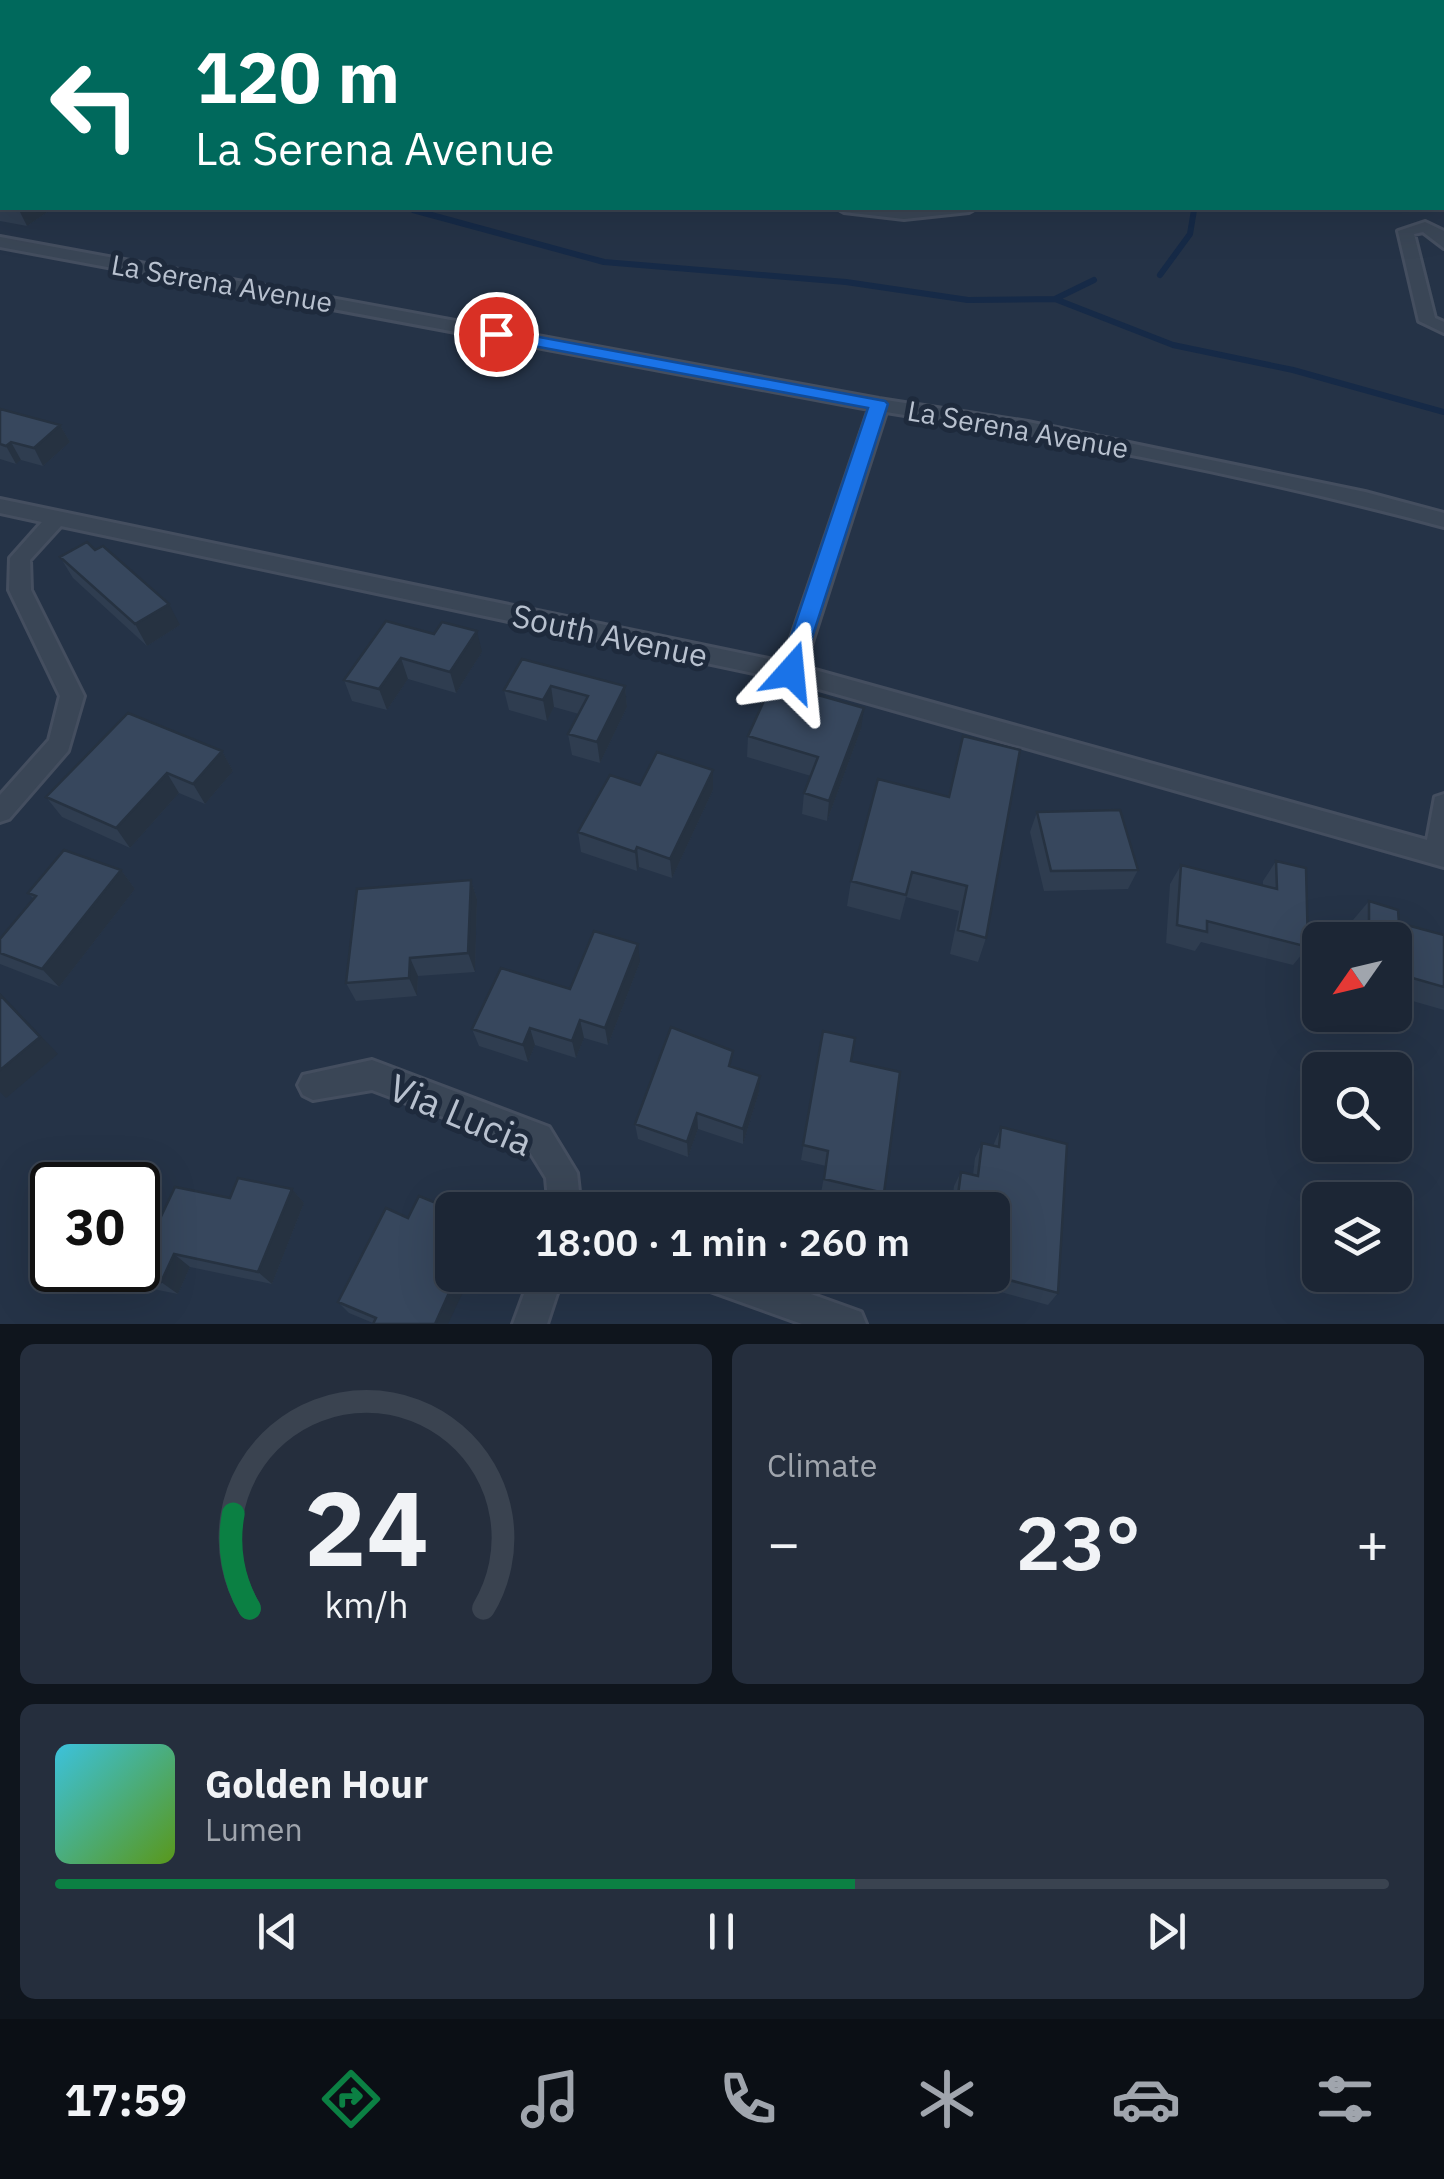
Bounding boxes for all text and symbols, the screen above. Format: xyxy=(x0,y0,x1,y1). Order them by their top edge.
text: 120 m xyxy=(195,31,400,122)
icon: left xyxy=(30,40,160,170)
text: La Serena Avenue xyxy=(195,119,554,177)
street label: La Serena Avenue xyxy=(109,245,335,321)
pin xyxy=(454,292,539,377)
icon: arrive xyxy=(469,307,524,362)
street label: La Serena Avenue xyxy=(905,391,1131,467)
street label: South Avenue xyxy=(509,594,711,676)
position arrow xyxy=(739,620,843,724)
north arrow xyxy=(1302,922,1412,1032)
map controls xyxy=(1302,922,1412,1292)
button: search xyxy=(1302,1052,1412,1162)
street label: Via Lucia xyxy=(382,1062,540,1166)
speed limit sign: 30 xyxy=(30,1162,160,1292)
button: layers xyxy=(1302,1182,1412,1292)
text: 18:00 · 1 min · 260 m xyxy=(535,1217,910,1266)
text: Climate xyxy=(767,1444,877,1486)
text: 24 xyxy=(304,1459,428,1595)
text: 23° xyxy=(1015,1493,1141,1591)
text: − xyxy=(767,1507,800,1578)
text: + xyxy=(1356,1507,1389,1578)
text: km/h xyxy=(324,1581,408,1628)
text: Golden Hour xyxy=(205,1759,428,1808)
text: Lumen xyxy=(205,1808,303,1850)
icon: previous xyxy=(250,1904,305,1959)
icon: pause xyxy=(694,1904,749,1959)
icon: next xyxy=(1139,1904,1194,1959)
icon: directions xyxy=(316,2064,386,2134)
icon: music xyxy=(515,2064,585,2134)
icon: phone xyxy=(713,2064,783,2134)
icon: climate xyxy=(912,2064,982,2134)
icon: car xyxy=(1111,2064,1181,2134)
icon: filters xyxy=(1310,2064,1380,2134)
text: 17:59 xyxy=(64,2070,187,2128)

